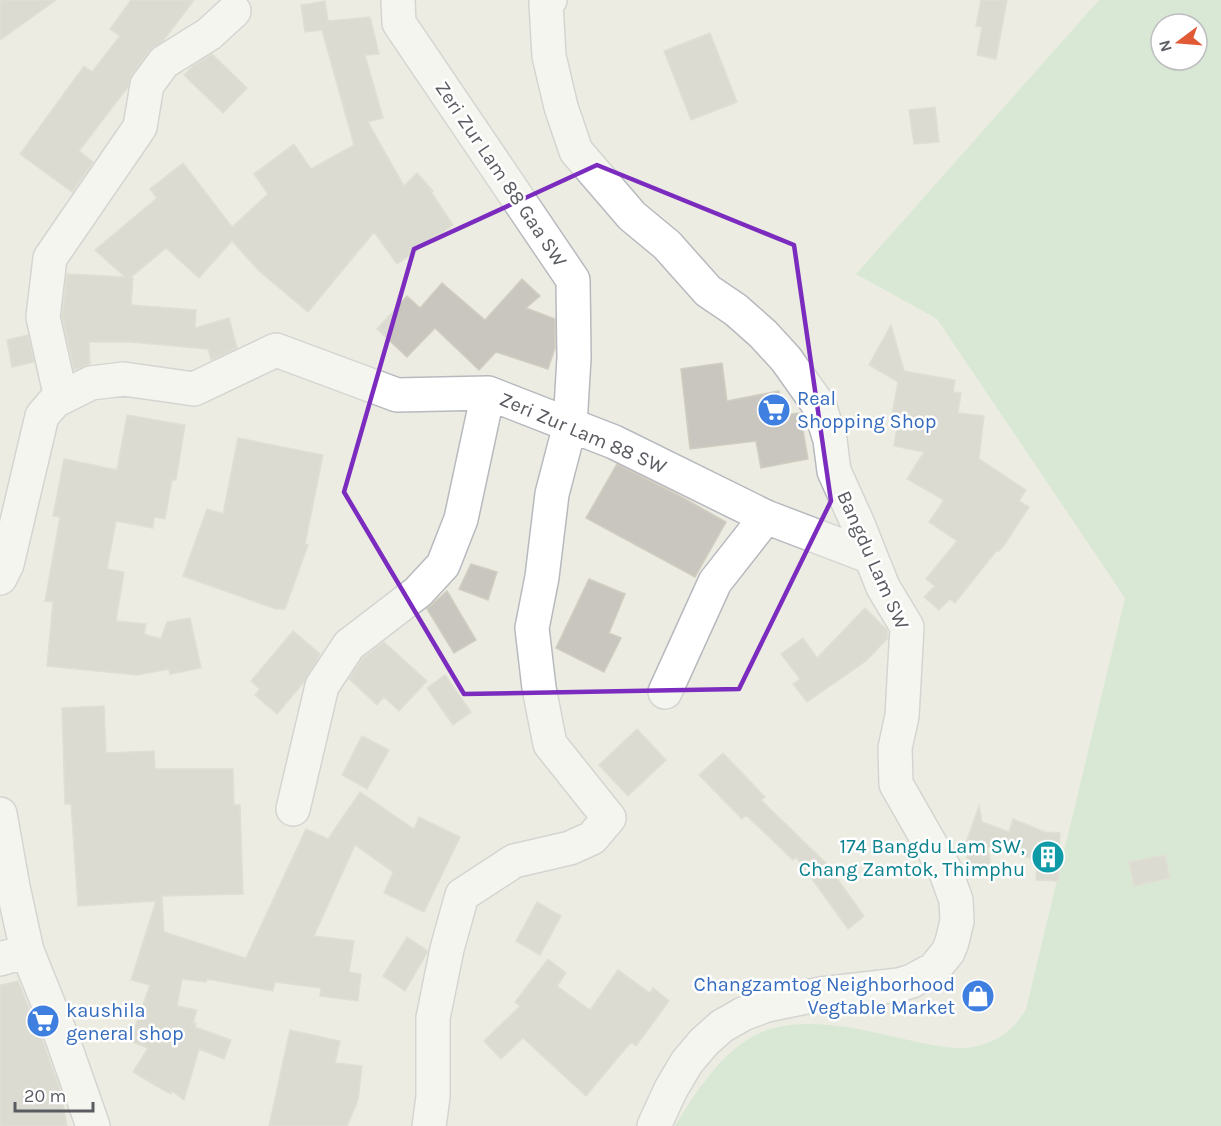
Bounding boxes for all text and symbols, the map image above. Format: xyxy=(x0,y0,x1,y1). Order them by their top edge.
north arrow xyxy=(1149,12,1209,72)
text: N xyxy=(1154,38,1176,54)
street label: Zeri Zur Lam 88 Gaa SW xyxy=(430,77,572,271)
street label: Zeri Zur Lam 88 SW xyxy=(496,387,670,479)
place label: Real Shopping Shop xyxy=(797,387,936,433)
supermarket icon: Real Shopping Shop xyxy=(756,392,792,428)
street label: Bangdu Lam SW xyxy=(832,487,914,633)
place label: 174 Bangdu Lam SW, Chang Zamtok, Thimphu xyxy=(799,835,1025,881)
building icon: 174 Bangdu Lam SW, Chang Zamtok, Thimphu xyxy=(1030,839,1066,875)
place label: Changzamtog Neighborhood Vegtable Market xyxy=(694,973,955,1019)
shop icon: Changzamtog Neighborhood Vegtable Market xyxy=(960,978,996,1014)
place label: kaushila general shop xyxy=(66,999,184,1045)
supermarket icon: kaushila general shop xyxy=(25,1003,61,1039)
scale bar xyxy=(15,1075,93,1113)
text: 20 m xyxy=(24,1085,66,1107)

